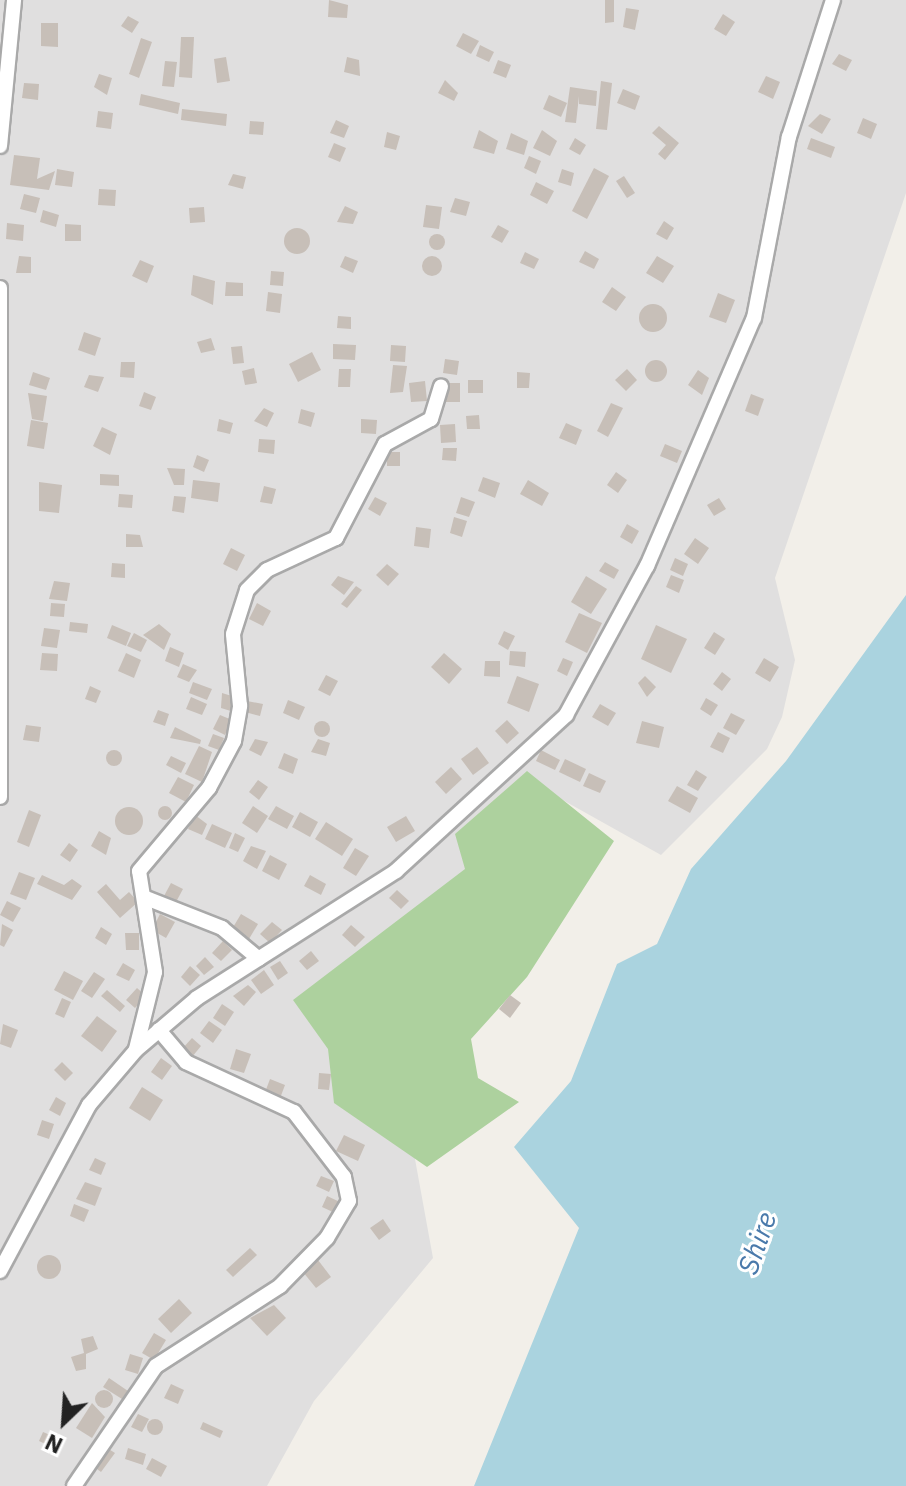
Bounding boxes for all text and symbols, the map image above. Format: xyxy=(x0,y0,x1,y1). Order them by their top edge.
water label: Shire xyxy=(731,1207,783,1279)
north arrow xyxy=(24,1382,104,1462)
text: N xyxy=(40,1428,67,1461)

